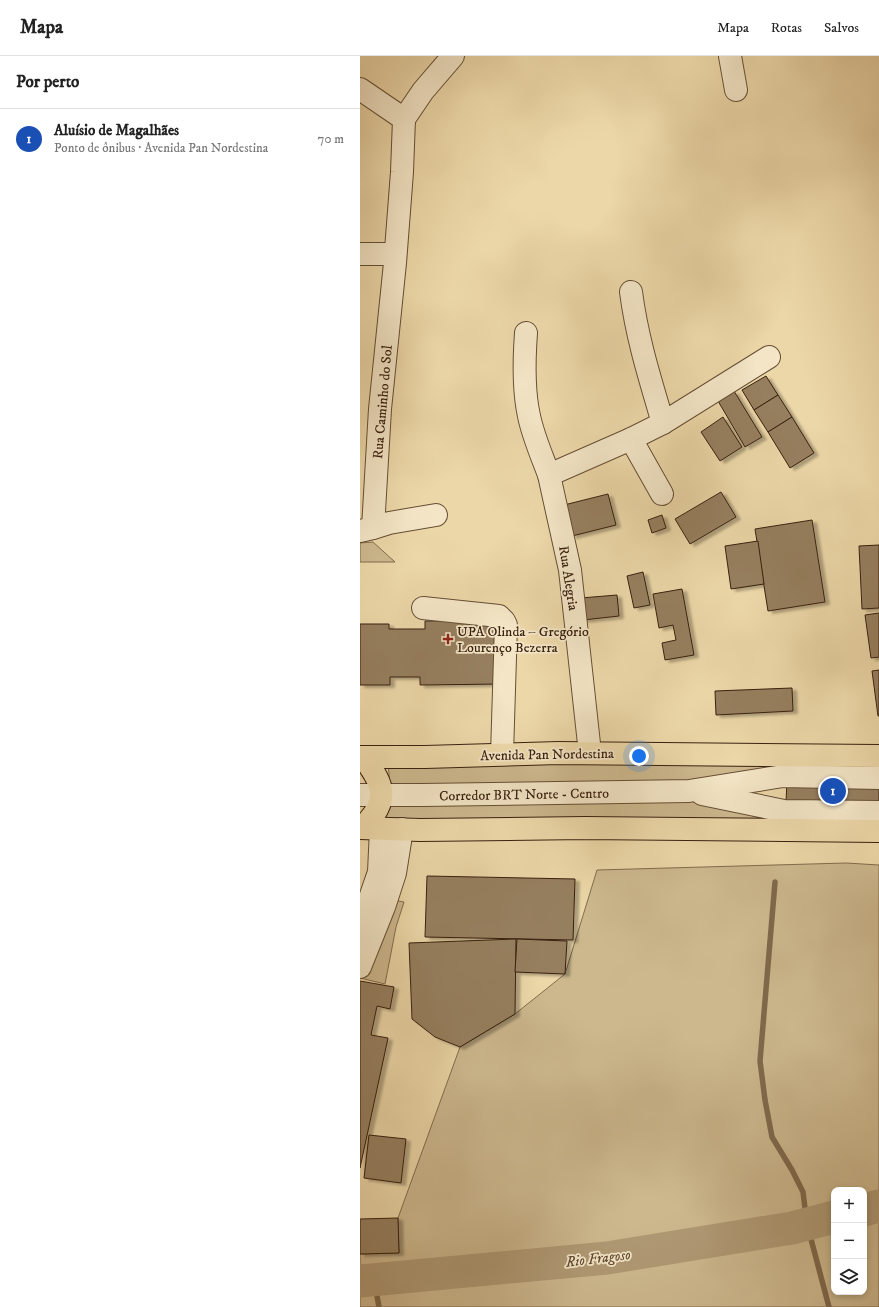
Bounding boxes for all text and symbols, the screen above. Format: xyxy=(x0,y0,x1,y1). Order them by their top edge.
text: Mapa xyxy=(20,16,63,39)
text: Mapa xyxy=(717,19,749,37)
text: Rotas xyxy=(771,19,802,37)
text: Salvos xyxy=(824,19,859,37)
text: Por perto xyxy=(16,71,79,93)
text: Aluísio de Magalhães xyxy=(54,121,179,140)
text: 1 xyxy=(27,131,31,147)
text: 70 m xyxy=(318,131,344,147)
text: Ponto de ônibus · Avenida Pan Nordestina xyxy=(54,140,268,156)
street label: Rua Caminho do Sol xyxy=(369,344,397,460)
street label: Rua Alegria xyxy=(554,544,582,612)
place label: UPA Olinda – Gregório Lourenço Bezerra xyxy=(457,623,589,657)
marker: UPA Olinda – Gregório Lourenço Bezerra xyxy=(442,633,454,645)
street label: Avenida Pan Nordestina xyxy=(480,745,614,765)
your location xyxy=(629,746,649,766)
pin: 1 xyxy=(820,776,846,806)
street label: Corredor BRT Norte - Centro xyxy=(439,785,609,805)
map controls xyxy=(831,1187,867,1295)
button: + xyxy=(831,1187,867,1223)
button: − xyxy=(831,1223,867,1259)
water label: Rio Fragoso xyxy=(564,1245,632,1272)
button: layers xyxy=(831,1259,867,1295)

